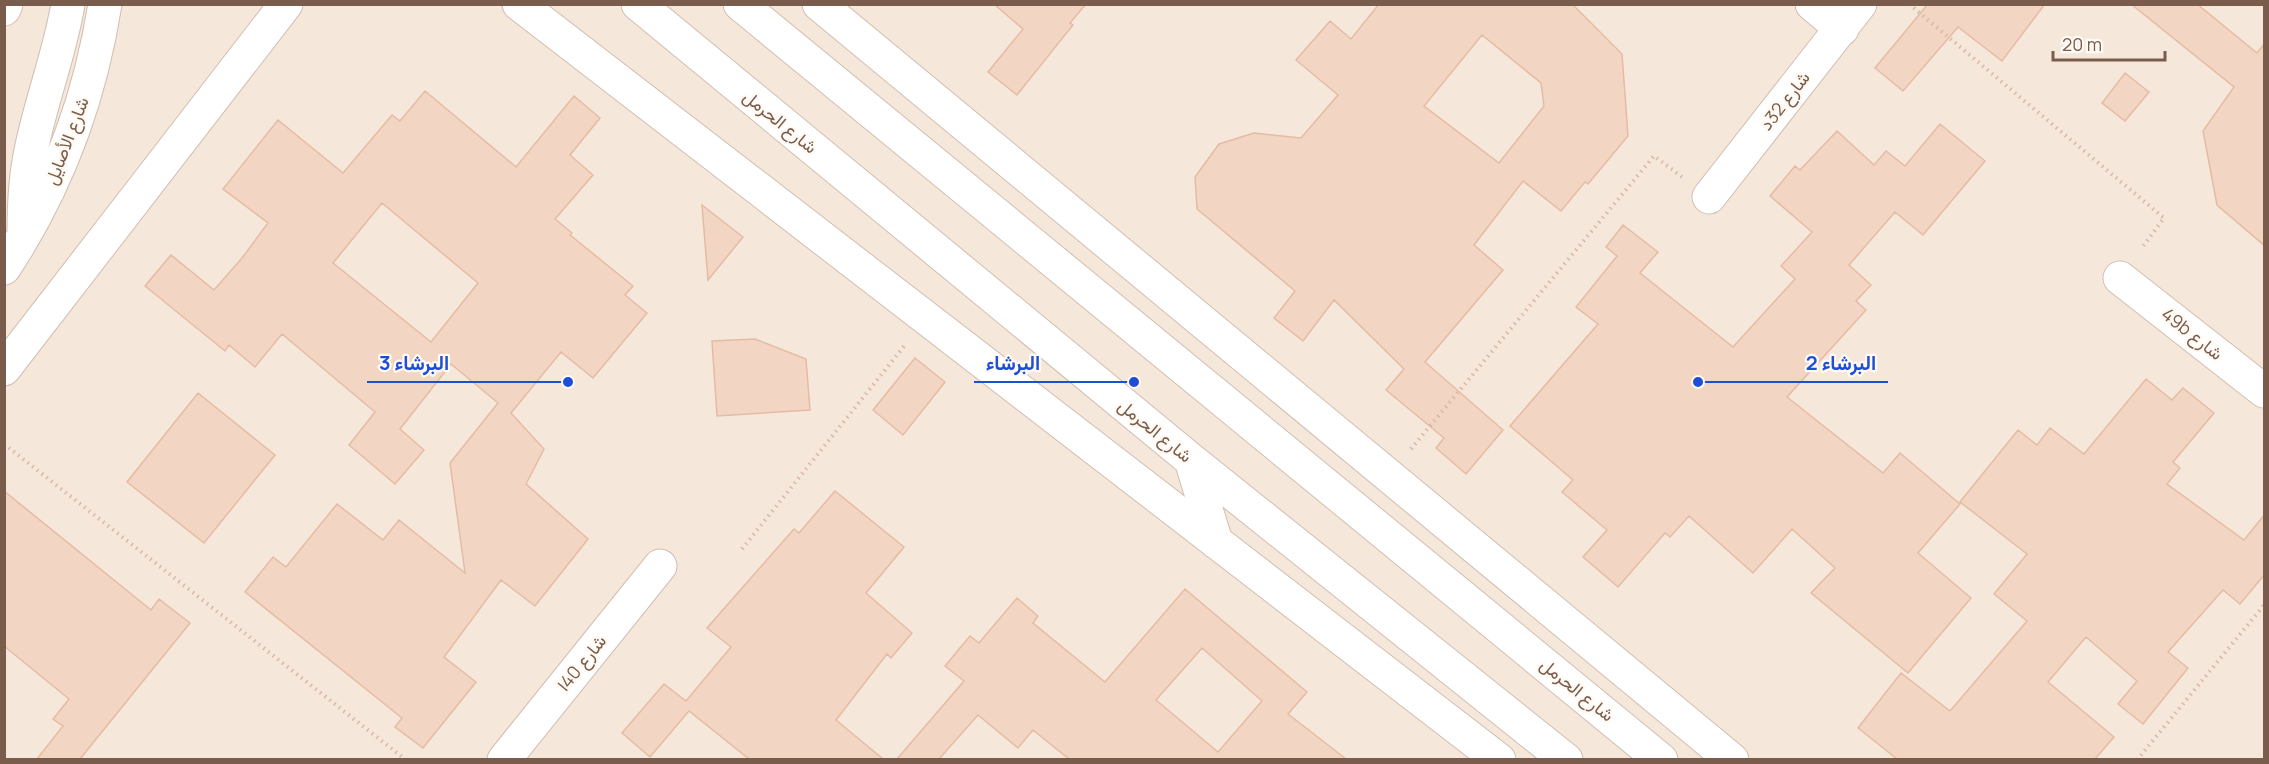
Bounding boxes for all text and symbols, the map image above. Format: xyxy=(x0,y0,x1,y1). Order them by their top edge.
scale bar xyxy=(2053,24,2166,62)
text: 20 m xyxy=(2062,32,2102,56)
street label: شارع 32د xyxy=(1754,66,1816,135)
street label: شارع الحرمل xyxy=(738,84,823,159)
street label: شارع الأصايل xyxy=(38,93,95,188)
street label: 49b شارع xyxy=(2156,302,2228,366)
callout: البرشاء 3 xyxy=(367,344,461,382)
callout: البرشاء xyxy=(974,344,1052,382)
callout: البرشاء 2 xyxy=(1794,344,1888,382)
text: البرشاء 3 xyxy=(379,349,449,376)
text: البرشاء xyxy=(986,349,1040,376)
text: البرشاء 2 xyxy=(1806,349,1876,376)
street label: شارع الحرمل xyxy=(1113,393,1198,468)
street label: شارع 40ا xyxy=(551,629,612,696)
street label: شارع الحرمل xyxy=(1535,652,1620,727)

